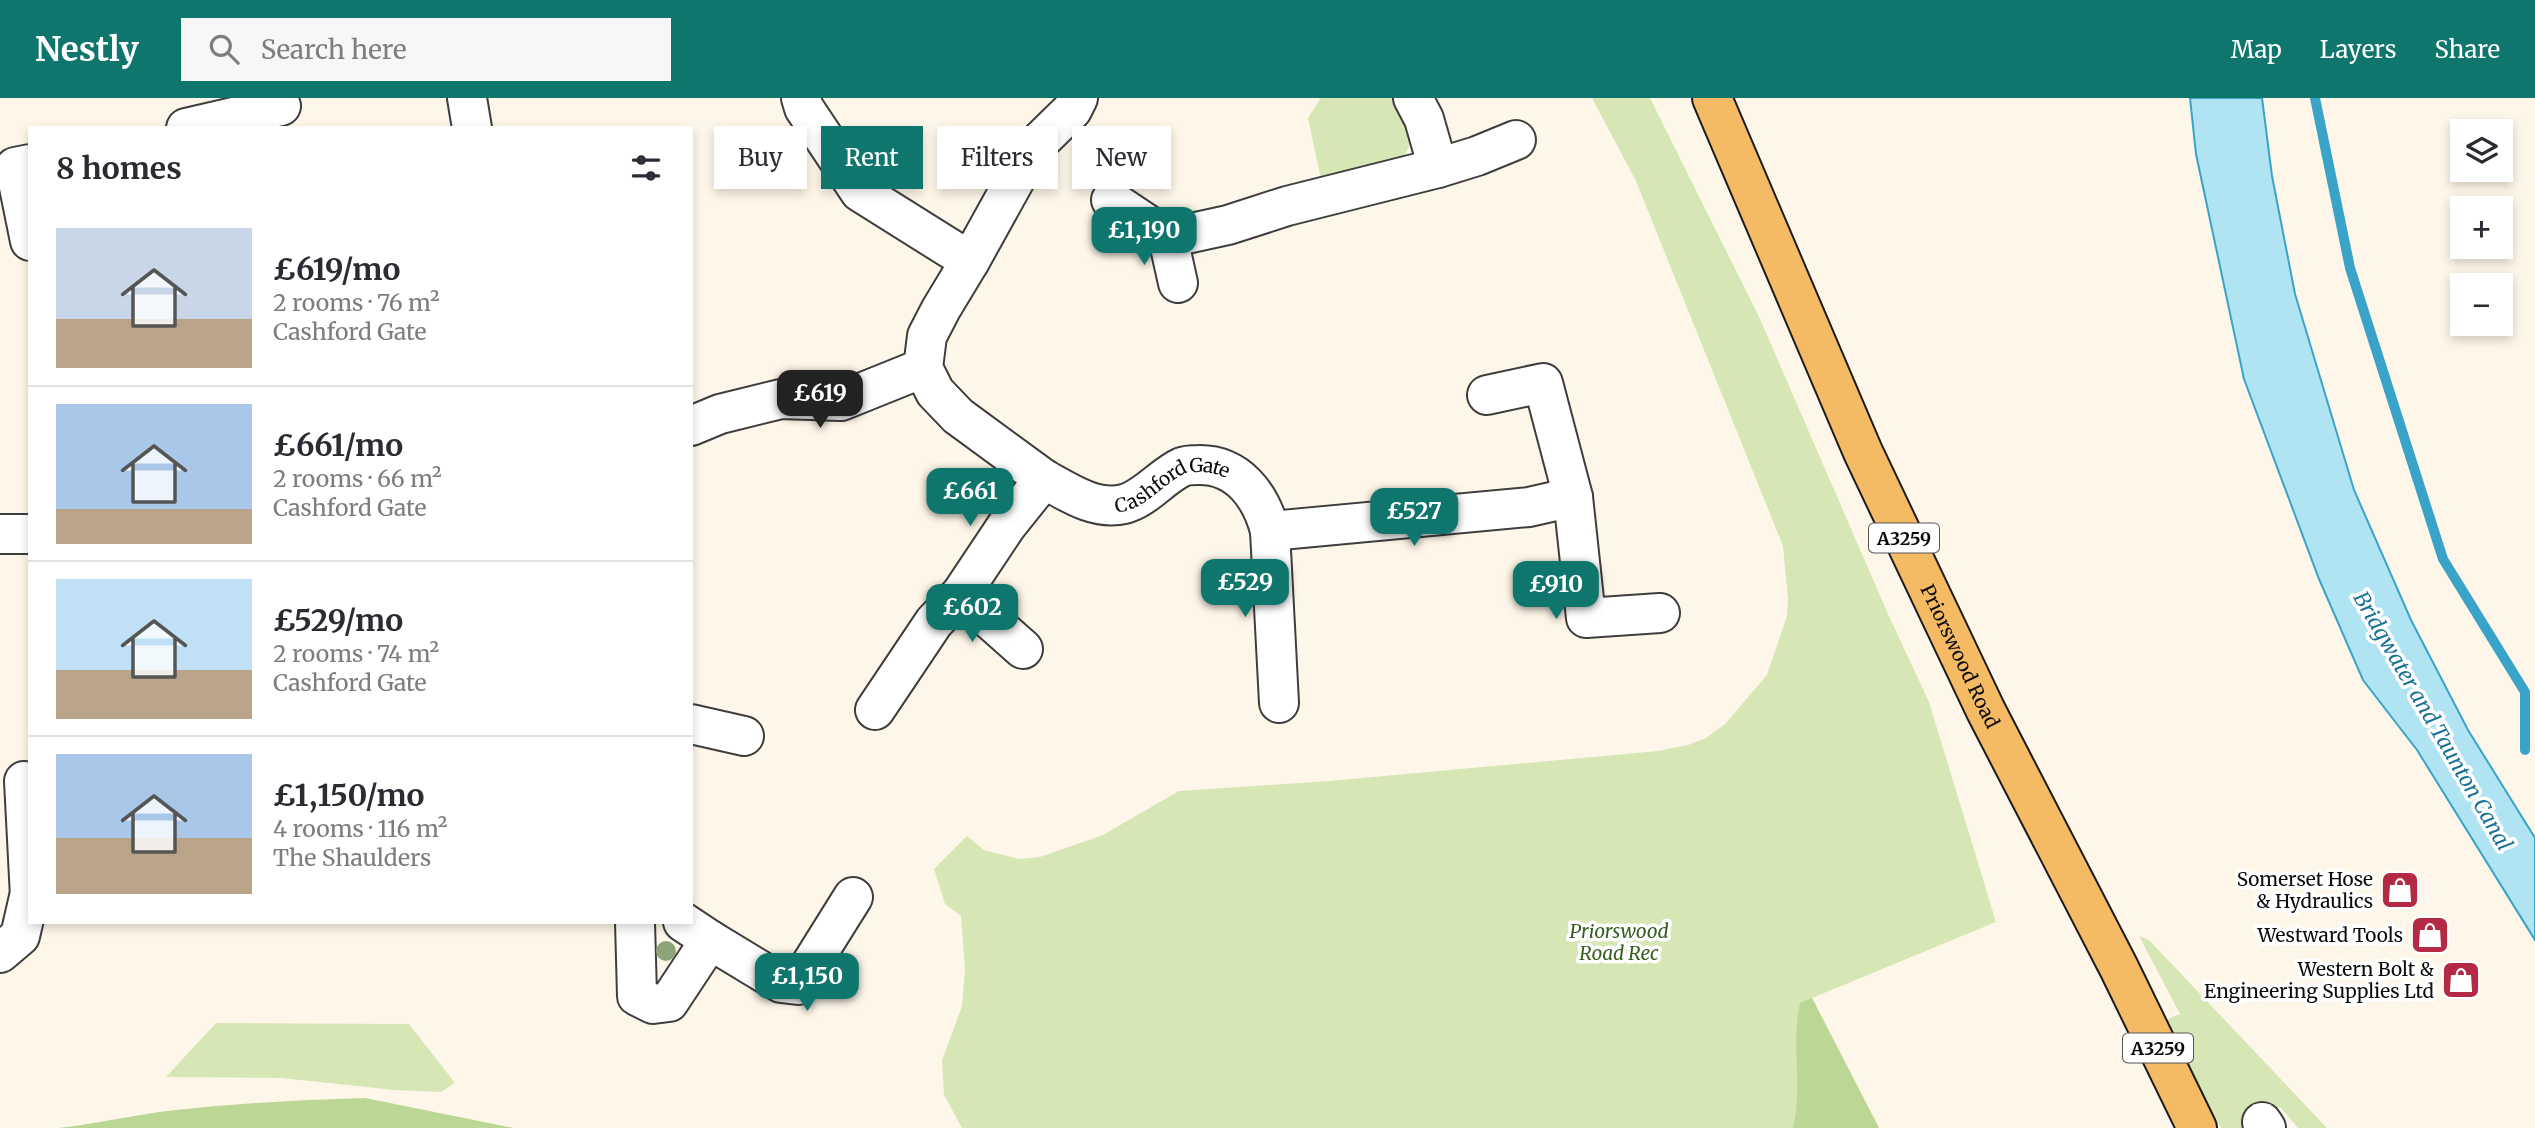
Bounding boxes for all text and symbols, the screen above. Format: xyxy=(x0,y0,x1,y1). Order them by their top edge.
search box xyxy=(181,18,671,81)
text: Nestly xyxy=(35,29,139,70)
icon: search xyxy=(205,30,243,68)
text: Search here xyxy=(261,33,407,66)
text: Map xyxy=(2231,34,2282,65)
text: Layers xyxy=(2320,34,2396,65)
text: Share xyxy=(2434,34,2500,65)
map controls xyxy=(2450,119,2513,336)
button: layers xyxy=(2450,119,2513,182)
chip: Buy xyxy=(714,126,807,189)
chip: Rent xyxy=(821,126,923,189)
chip: Filters xyxy=(937,126,1058,189)
chip: New xyxy=(1072,126,1171,189)
text: 8 homes xyxy=(56,149,182,187)
icon: filters xyxy=(627,149,665,187)
button: + xyxy=(2450,196,2513,259)
pin: £1,190 xyxy=(1087,208,1201,267)
text: £1,190 xyxy=(1108,215,1180,244)
text: £619/mo xyxy=(273,250,400,288)
icon: home xyxy=(112,256,196,340)
button: − xyxy=(2450,273,2513,336)
text: 2 rooms · 76 m² xyxy=(273,288,440,317)
text: Cashford Gate xyxy=(273,317,427,346)
pin: £619 xyxy=(779,370,861,430)
text: £619 xyxy=(793,378,847,407)
text: £661/mo xyxy=(273,426,403,464)
icon: home xyxy=(112,432,196,516)
street label: Cashford Gate xyxy=(1113,453,1234,518)
text: 2 rooms · 66 m² xyxy=(273,464,442,493)
pin: £661 xyxy=(929,468,1011,528)
text: £661 xyxy=(942,476,998,505)
pin: £527 xyxy=(1373,489,1455,548)
text: Cashford Gate xyxy=(273,493,427,522)
text: £527 xyxy=(1386,496,1442,525)
road number: A3259 xyxy=(1869,524,1939,552)
pin: £529 xyxy=(1204,560,1286,619)
pin: £910 xyxy=(1515,561,1597,621)
text: £529 xyxy=(1217,567,1273,596)
text: £910 xyxy=(1529,569,1583,598)
street label: Priorswood Road xyxy=(1916,580,2005,732)
pin: £602 xyxy=(931,584,1013,644)
water label: Bridgwater and Taunton Canal xyxy=(2348,587,2518,855)
text: £602 xyxy=(942,592,1002,621)
text: £529/mo xyxy=(273,601,403,639)
icon: home xyxy=(112,607,196,691)
text: 2 rooms · 74 m² xyxy=(273,639,439,668)
text: Cashford Gate xyxy=(273,668,427,697)
text: £1,150/mo xyxy=(273,776,425,814)
icon: home xyxy=(112,782,196,866)
text: 4 rooms · 116 m² xyxy=(273,814,448,843)
text: The Shaulders xyxy=(273,843,431,872)
place label: Somerset Hose & Hydraulics xyxy=(2237,867,2373,913)
shop icon: Somerset Hose & Hydraulics xyxy=(2379,869,2421,911)
shop icon: Westward Tools xyxy=(2409,914,2451,956)
park label: Priorswood Road Rec xyxy=(1569,919,1669,965)
place label: Westward Tools xyxy=(2256,923,2403,947)
pin: £1,150 xyxy=(750,954,864,1013)
place label: Western Bolt & Engineering Supplies Ltd xyxy=(2204,957,2435,1003)
shop icon: Western Bolt & Engineering Supplies Ltd xyxy=(2440,959,2482,1001)
text: £1,150 xyxy=(771,961,843,990)
road number: A3259 xyxy=(2123,1034,2193,1063)

